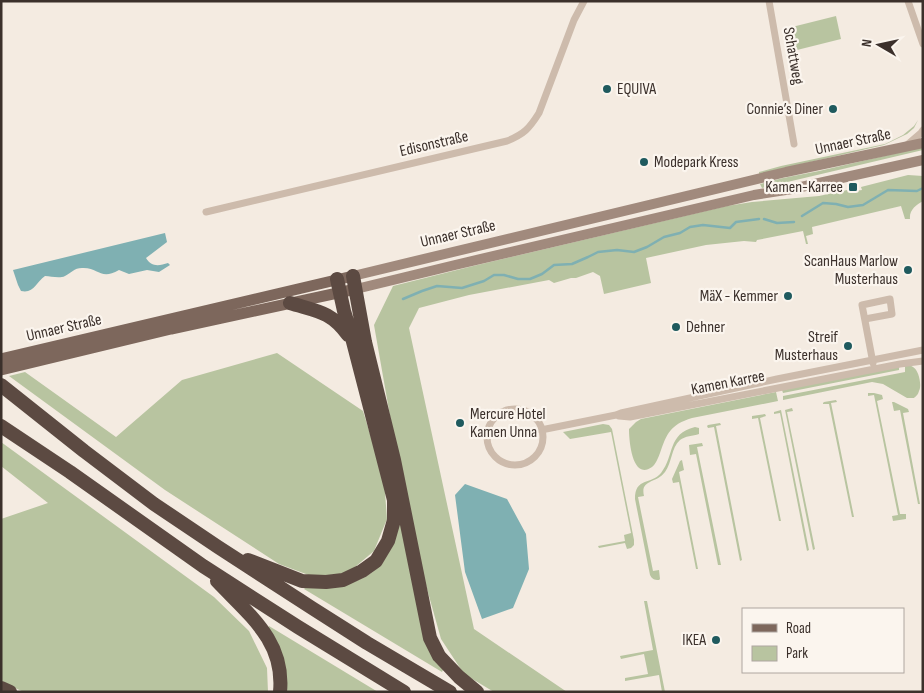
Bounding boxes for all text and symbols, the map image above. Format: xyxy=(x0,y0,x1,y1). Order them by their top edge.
north arrow xyxy=(854,20,904,70)
street label: Schattweg xyxy=(779,26,807,86)
text: N xyxy=(858,38,876,48)
place label: EQUIVA xyxy=(617,80,656,99)
marker: EQUIVA xyxy=(601,83,613,95)
place label: Connie’s Diner xyxy=(746,100,823,119)
marker: Connie’s Diner xyxy=(827,103,839,115)
street label: Unnaer Straße xyxy=(813,125,893,159)
street label: Edisonstraße xyxy=(398,127,470,161)
place label: Modepark Kress xyxy=(654,153,739,172)
marker: Modepark Kress xyxy=(638,156,650,168)
place label: Kamen-Karree xyxy=(765,178,843,197)
marker: Kamen-Karree xyxy=(847,181,859,193)
street label: Unnaer Straße xyxy=(418,216,498,252)
place label: ScanHaus Marlow Musterhaus xyxy=(804,252,898,289)
marker: ScanHaus Marlow Musterhaus xyxy=(902,264,914,276)
place label: MäX - Kemmer xyxy=(700,287,778,306)
marker: MäX - Kemmer xyxy=(782,290,794,302)
street label: Unnaer Straße xyxy=(24,310,104,346)
place label: Dehner xyxy=(686,318,725,337)
marker: Dehner xyxy=(670,321,682,333)
place label: Streif Musterhaus xyxy=(775,328,838,365)
marker: Streif Musterhaus xyxy=(842,340,854,352)
street label: Kamen Karree xyxy=(690,367,766,399)
place label: Mercure Hotel Kamen Unna xyxy=(470,405,546,442)
marker: Mercure Hotel Kamen Unna xyxy=(454,417,466,429)
legend xyxy=(742,608,904,673)
text: Road xyxy=(786,619,811,638)
place label: IKEA xyxy=(682,631,706,650)
marker: IKEA xyxy=(710,634,722,646)
text: Park xyxy=(786,644,808,663)

